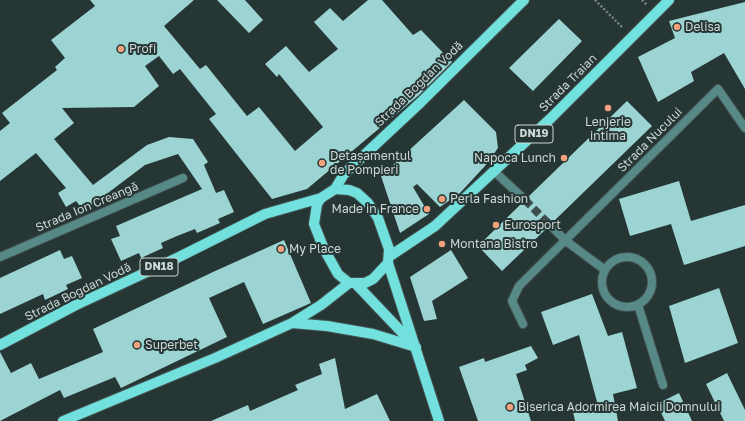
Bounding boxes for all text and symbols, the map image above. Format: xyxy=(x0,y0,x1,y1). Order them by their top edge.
place label: Delisa xyxy=(685,20,721,34)
marker: Delisa xyxy=(672,22,682,32)
street label: Strada Bogdan Vodă xyxy=(372,38,466,130)
place label: Profi xyxy=(129,42,156,56)
marker: Profi xyxy=(116,44,126,54)
street label: Strada Traian xyxy=(536,51,600,115)
marker: Lenjerie intima xyxy=(603,103,613,113)
street label: Strada Nucului xyxy=(615,105,685,175)
place label: Lenjerie intima xyxy=(585,115,631,143)
road number: DN19 xyxy=(515,125,553,143)
place label: Detașamentul de Pompieri xyxy=(330,149,411,177)
place label: Napoca Lunch xyxy=(474,151,556,165)
marker: Napoca Lunch xyxy=(559,153,569,163)
marker: Detașamentul de Pompieri xyxy=(317,158,327,168)
street label: Strada Ion Creangă xyxy=(34,179,140,235)
place label: Perla Fashion xyxy=(450,192,528,206)
marker: Perla Fashion xyxy=(437,194,447,204)
place label: Made in France xyxy=(332,202,419,216)
marker: Made in France xyxy=(422,204,432,214)
place label: Eurosport xyxy=(504,218,561,232)
marker: Eurosport xyxy=(491,220,501,230)
place label: Montana Bistro xyxy=(450,237,538,251)
marker: Montana Bistro xyxy=(437,239,447,249)
place label: My Place xyxy=(289,242,341,256)
marker: My Place xyxy=(276,244,286,254)
road number: DN18 xyxy=(140,258,178,276)
street label: Strada Bogdan Vodă xyxy=(22,260,134,324)
place label: Superbet xyxy=(145,338,198,352)
marker: Superbet xyxy=(132,340,142,350)
place label: Biserica Adormirea Maicii Domnului xyxy=(518,400,721,414)
marker: Biserica Adormirea Maicii Domnului xyxy=(505,402,515,412)

